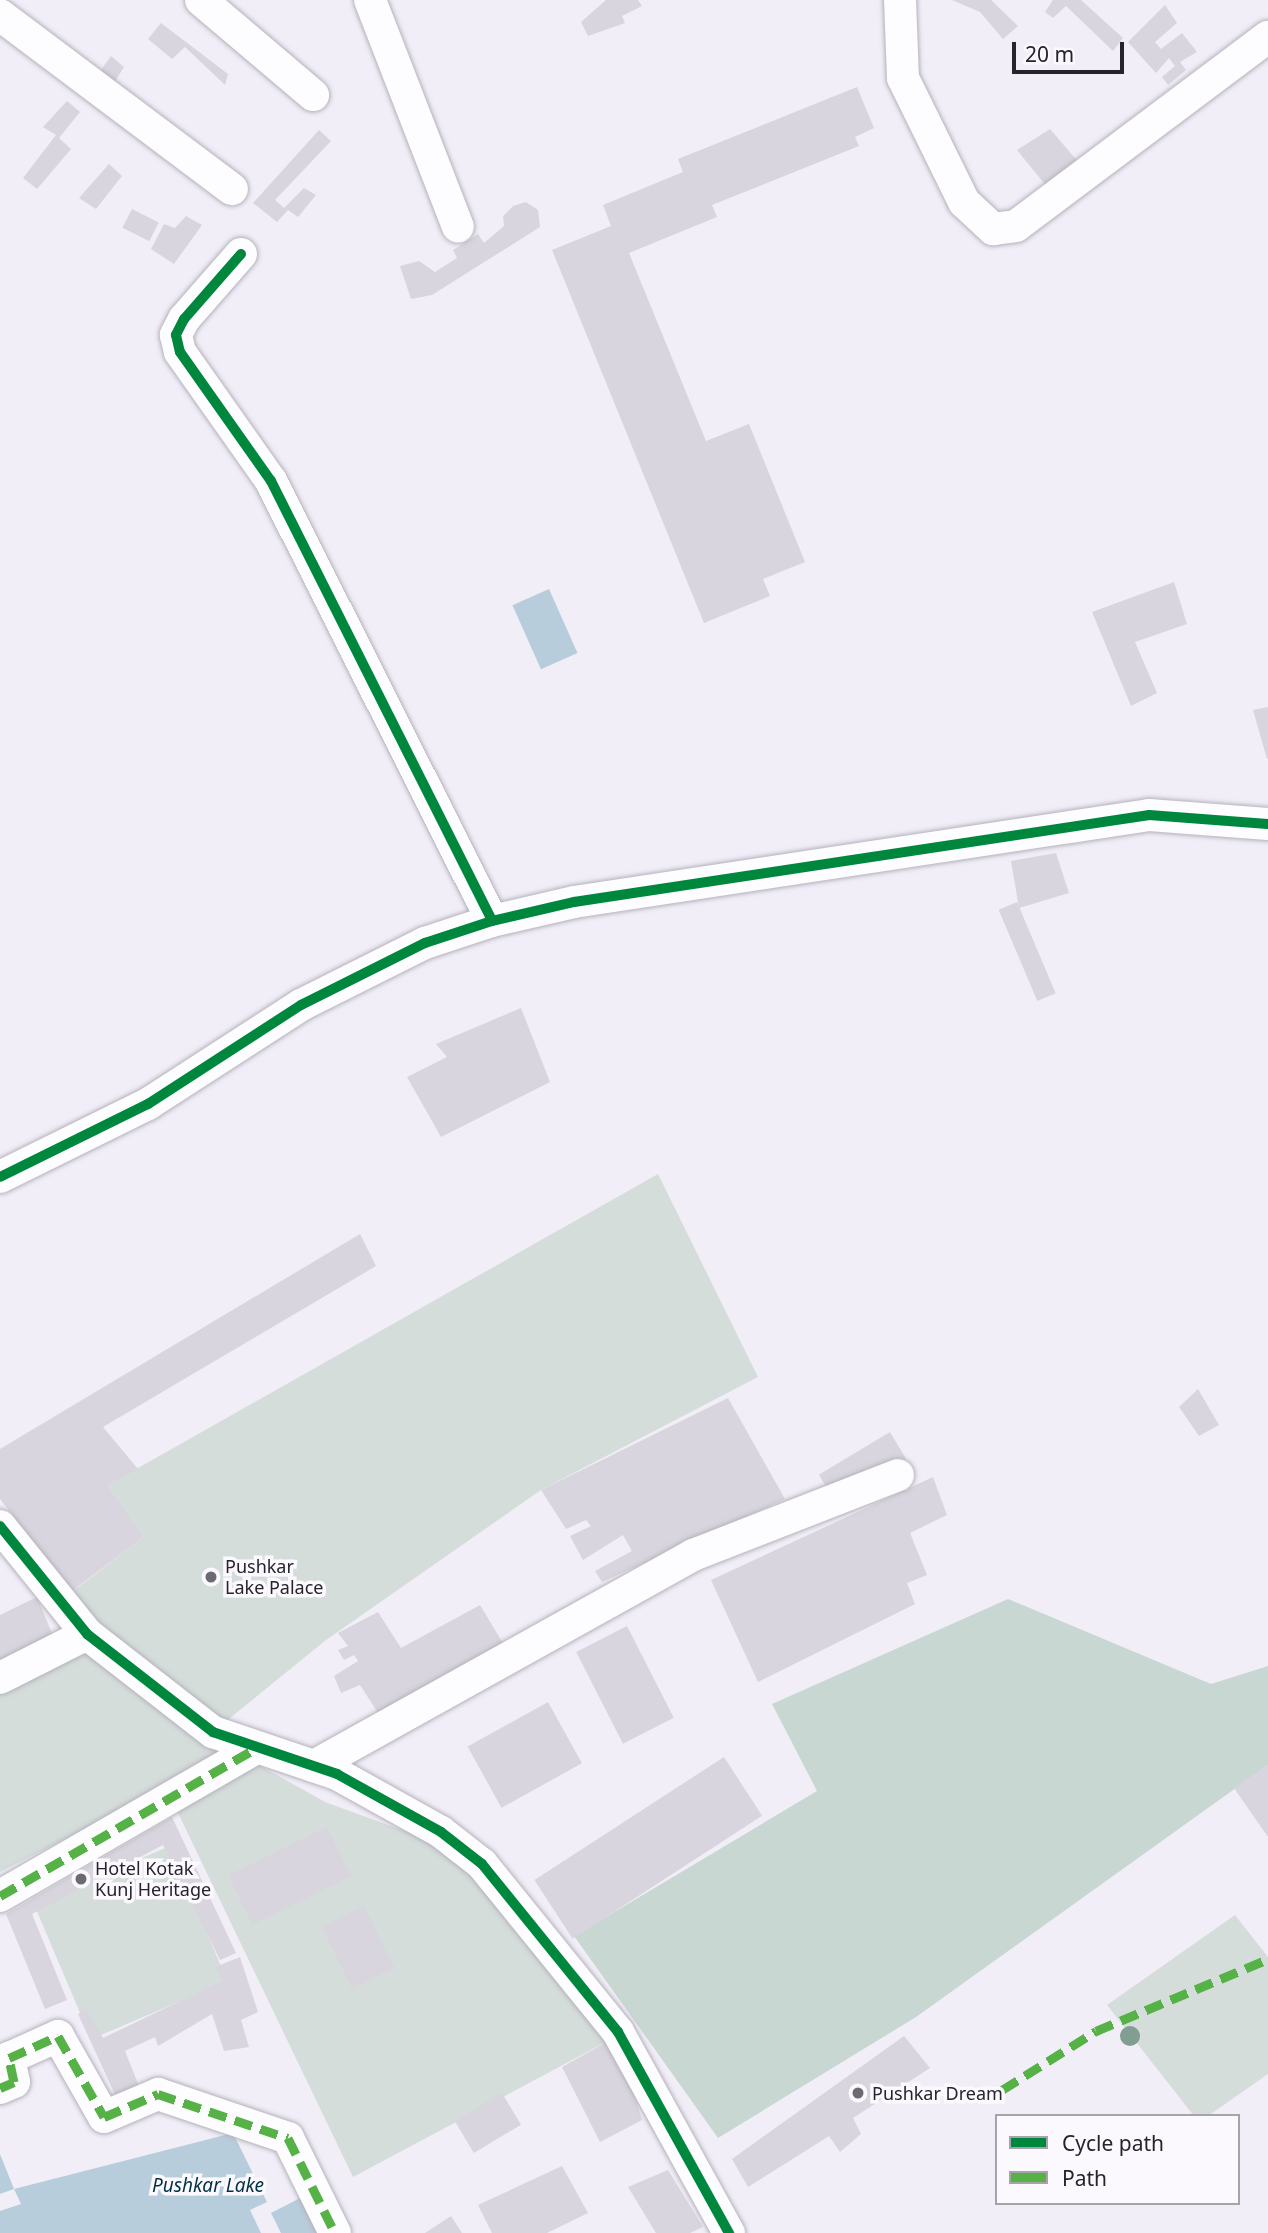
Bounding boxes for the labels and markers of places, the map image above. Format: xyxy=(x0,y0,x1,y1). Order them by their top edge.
place label: Pushkar Lake Palace xyxy=(225,1556,323,1598)
marker: Pushkar Lake Palace xyxy=(203,1569,219,1585)
place label: Hotel Kotak Kunj Heritage xyxy=(95,1858,211,1900)
marker: Hotel Kotak Kunj Heritage xyxy=(73,1871,89,1887)
place label: Pushkar Dream xyxy=(872,2082,1003,2104)
marker: Pushkar Dream xyxy=(850,2085,866,2101)

